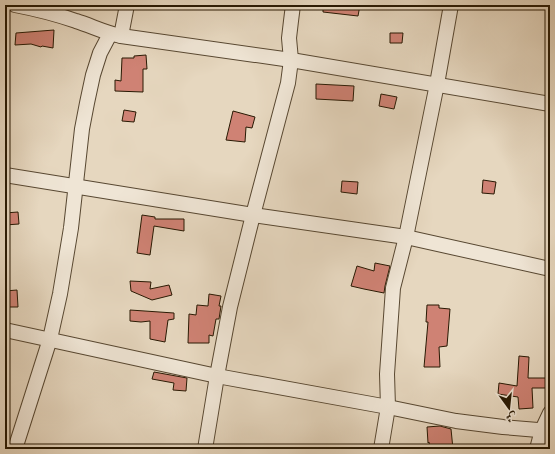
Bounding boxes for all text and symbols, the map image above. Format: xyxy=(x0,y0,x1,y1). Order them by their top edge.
north arrow xyxy=(489,388,529,428)
text: ش xyxy=(504,409,519,426)

